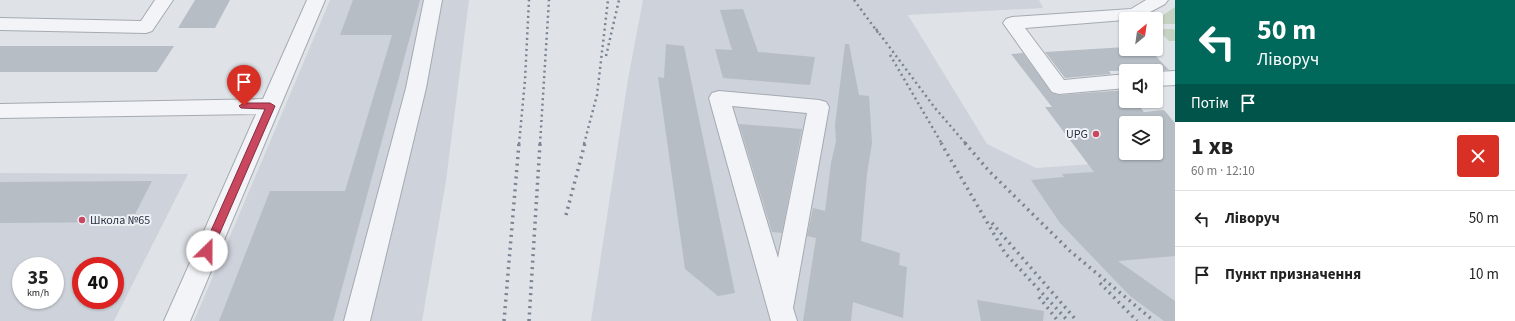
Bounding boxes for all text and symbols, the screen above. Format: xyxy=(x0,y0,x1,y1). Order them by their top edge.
text: 50 m xyxy=(1257,10,1316,50)
north arrow xyxy=(1119,12,1163,56)
map controls xyxy=(1119,12,1163,160)
icon: left xyxy=(1191,16,1243,68)
text: Ліворуч xyxy=(1257,47,1319,72)
button: sound xyxy=(1119,64,1163,108)
pin xyxy=(227,65,261,106)
icon: arrive xyxy=(233,71,255,93)
icon: arrive xyxy=(1237,92,1259,114)
text: Потім xyxy=(1191,93,1229,114)
button: layers xyxy=(1119,116,1163,160)
place label: UPG xyxy=(1066,126,1088,143)
marker: UPG xyxy=(1091,129,1101,139)
text: 1 хв xyxy=(1191,129,1233,164)
button: close xyxy=(1457,135,1499,177)
text: 60 m · 12:10 xyxy=(1191,162,1255,180)
icon: left xyxy=(1191,208,1213,230)
text: Ліворуч xyxy=(1225,208,1280,229)
text: 50 m xyxy=(1469,208,1499,229)
place label: Школа №65 xyxy=(90,212,150,229)
marker: Школа №65 xyxy=(77,215,87,225)
position arrow xyxy=(186,230,228,272)
speed limit sign: 40 xyxy=(72,257,124,309)
text: 35 xyxy=(27,264,49,292)
icon: arrive xyxy=(1191,264,1213,286)
text: Пункт призначення xyxy=(1225,264,1361,285)
text: 10 m xyxy=(1469,264,1499,285)
text: km/h xyxy=(27,286,49,300)

